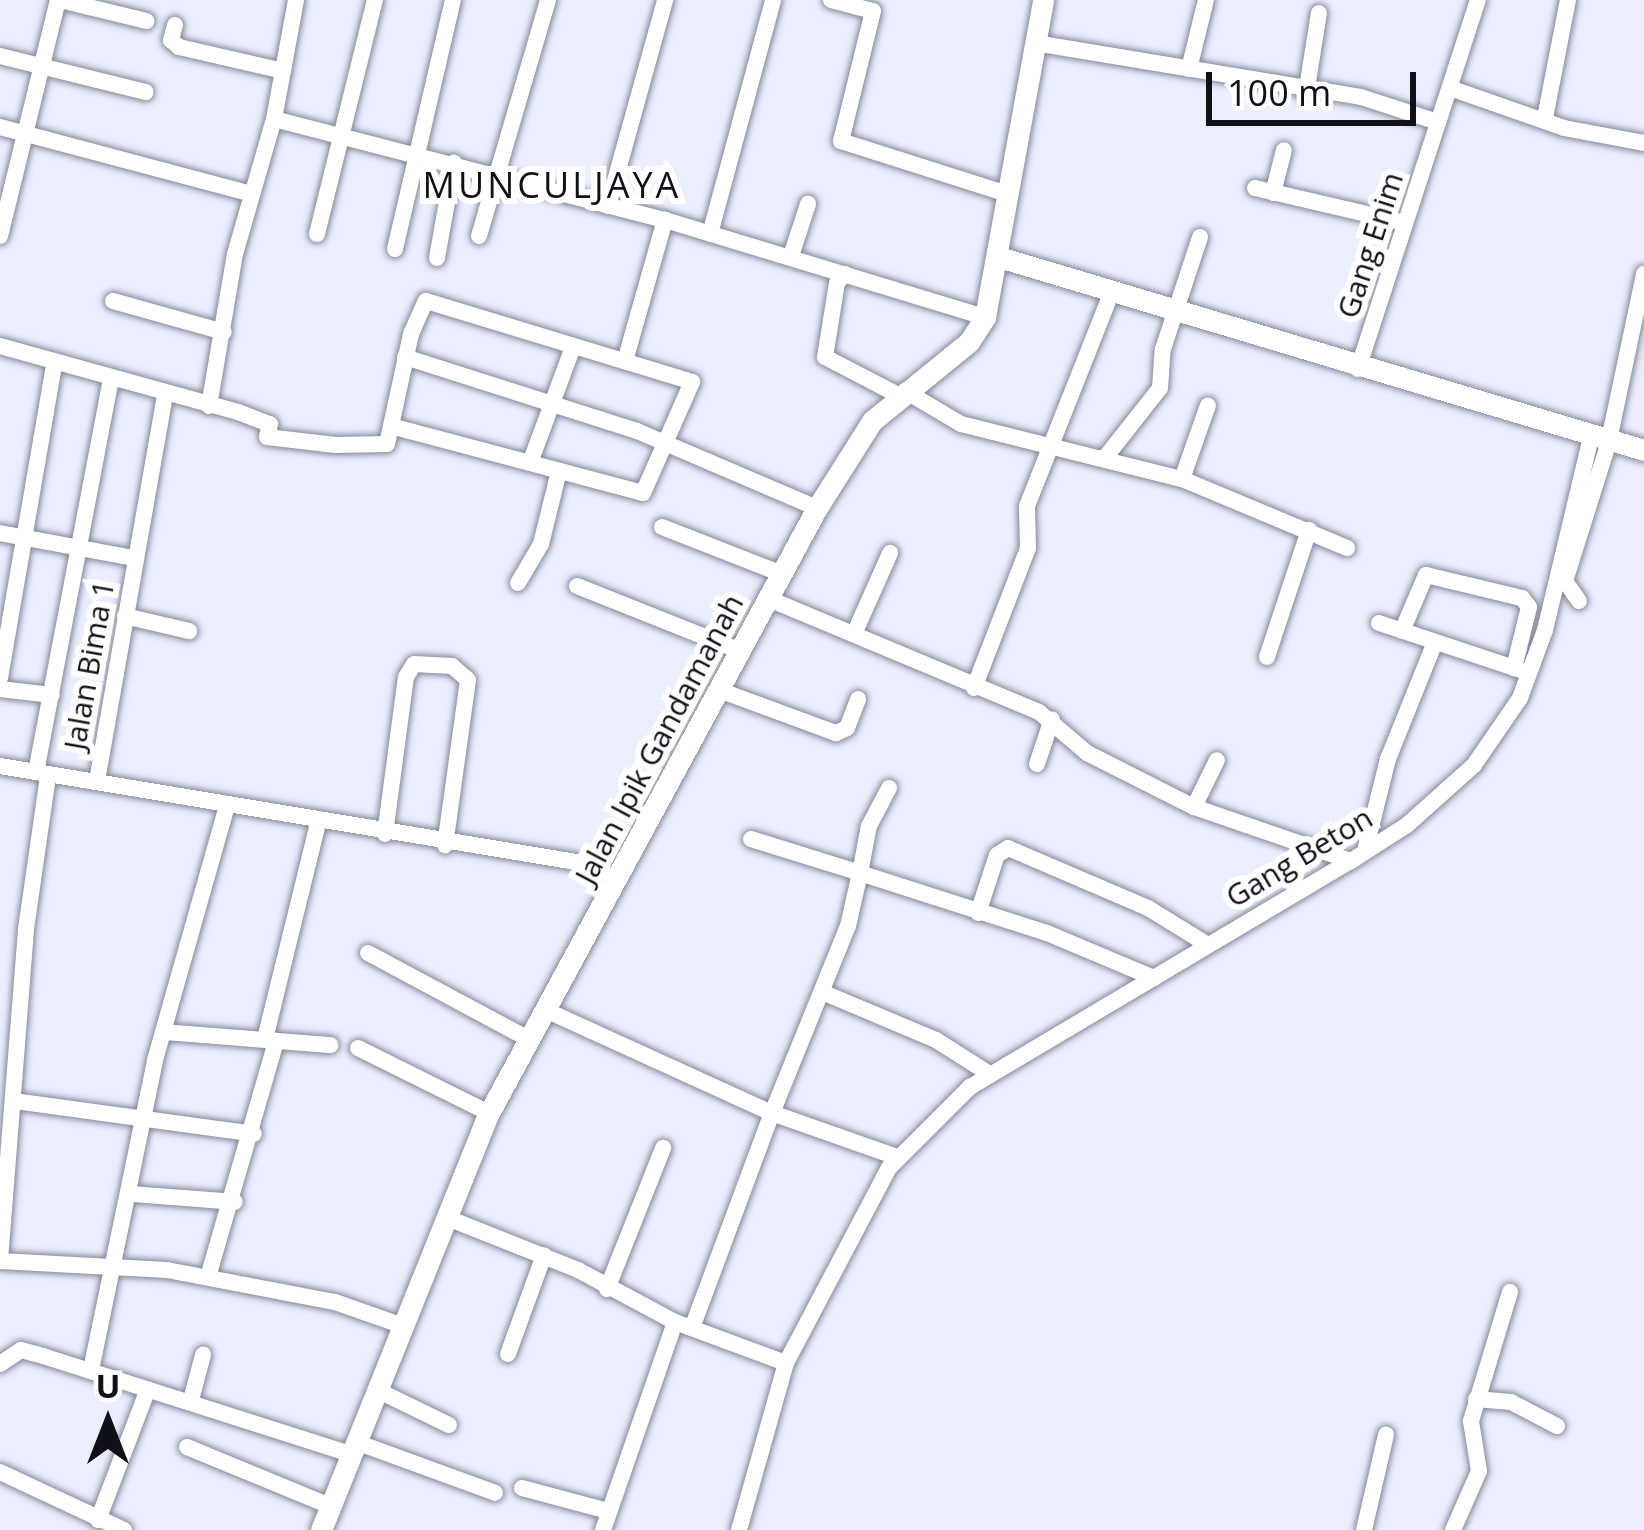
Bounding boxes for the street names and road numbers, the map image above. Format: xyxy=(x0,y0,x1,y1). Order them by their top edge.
street label: Gang Enim xyxy=(1329,167,1411,323)
street label: Jalan Bima 1 xyxy=(56,577,122,753)
street label: Jalan Ipik Gandamanah xyxy=(567,588,751,890)
street label: Gang Beton xyxy=(1219,799,1379,915)

